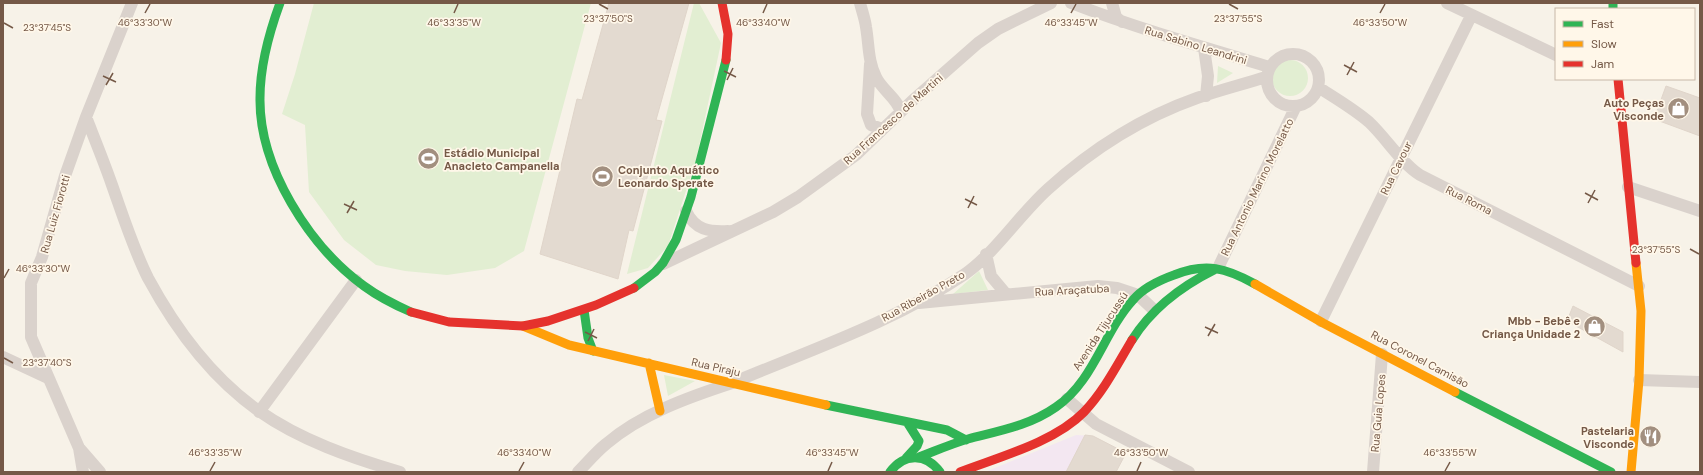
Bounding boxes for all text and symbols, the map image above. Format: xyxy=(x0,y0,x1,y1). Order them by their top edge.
legend xyxy=(1555,8,1695,80)
text: 23°37'50"S xyxy=(583,12,633,25)
text: 23°37'55"S xyxy=(1214,12,1262,25)
text: 46°33'30"W xyxy=(118,16,173,29)
text: 46°33'35"W xyxy=(427,16,481,29)
text: 46°33'40"W xyxy=(736,16,790,29)
text: 46°33'45"W xyxy=(1044,16,1098,29)
text: 46°33'50"W xyxy=(1353,16,1408,29)
text: Fast xyxy=(1591,16,1614,32)
text: 23°37'45"S xyxy=(23,21,71,34)
street label: Rua Sabino Leandrini xyxy=(1143,23,1249,67)
text: Slow xyxy=(1591,36,1617,52)
text: Jam xyxy=(1591,56,1614,72)
street label: Rua Francesco de Martini xyxy=(840,71,946,167)
place label: Auto Peças Visconde xyxy=(1604,96,1664,123)
shop icon: Auto Peças Visconde xyxy=(1666,96,1692,122)
street label: Rua Antonio Marino Morelatto xyxy=(1218,116,1296,258)
street label: Rua Cavour xyxy=(1377,139,1415,197)
sports icon: Estádio Municipal Anacleto Campanella xyxy=(415,146,441,172)
place label: Estádio Municipal Anacleto Campanella xyxy=(444,146,559,173)
sports icon: Conjunto Aquático Leonardo Sperate xyxy=(590,163,616,189)
place label: Conjunto Aquático Leonardo Sperate xyxy=(618,163,719,190)
street label: Rua Luiz Fiorotti xyxy=(37,173,73,255)
street label: Rua Roma xyxy=(1443,182,1495,218)
text: 23°37'55"S xyxy=(1632,243,1680,256)
text: 46°33'30"W xyxy=(16,262,71,275)
street label: Rua Ribeirão Preto xyxy=(879,267,967,325)
street label: Rua Araçatuba xyxy=(1034,281,1110,299)
street label: Avenida Tijucussú xyxy=(1069,289,1131,373)
place label: Mbb - Bebê e Criança Unidade 2 xyxy=(1482,314,1580,341)
shop icon: Mbb - Bebê e Criança Unidade 2 xyxy=(1582,314,1608,340)
street label: Rua Coronel Camisão xyxy=(1369,327,1471,391)
street label: Rua Piraju xyxy=(690,355,742,379)
text: 23°37'40"S xyxy=(22,356,72,369)
street label: Rua Guia Lopes xyxy=(1368,373,1388,453)
place label: Pastelaria Visconde xyxy=(1581,424,1634,451)
restaurant icon: Pastelaria Visconde xyxy=(1637,424,1663,450)
text: 46°33'35"W xyxy=(188,446,242,459)
text: 46°33'40"W xyxy=(497,446,551,459)
text: 46°33'45"W xyxy=(805,446,859,459)
text: 46°33'50"W xyxy=(1114,446,1169,459)
text: 46°33'55"W xyxy=(1423,446,1477,459)

